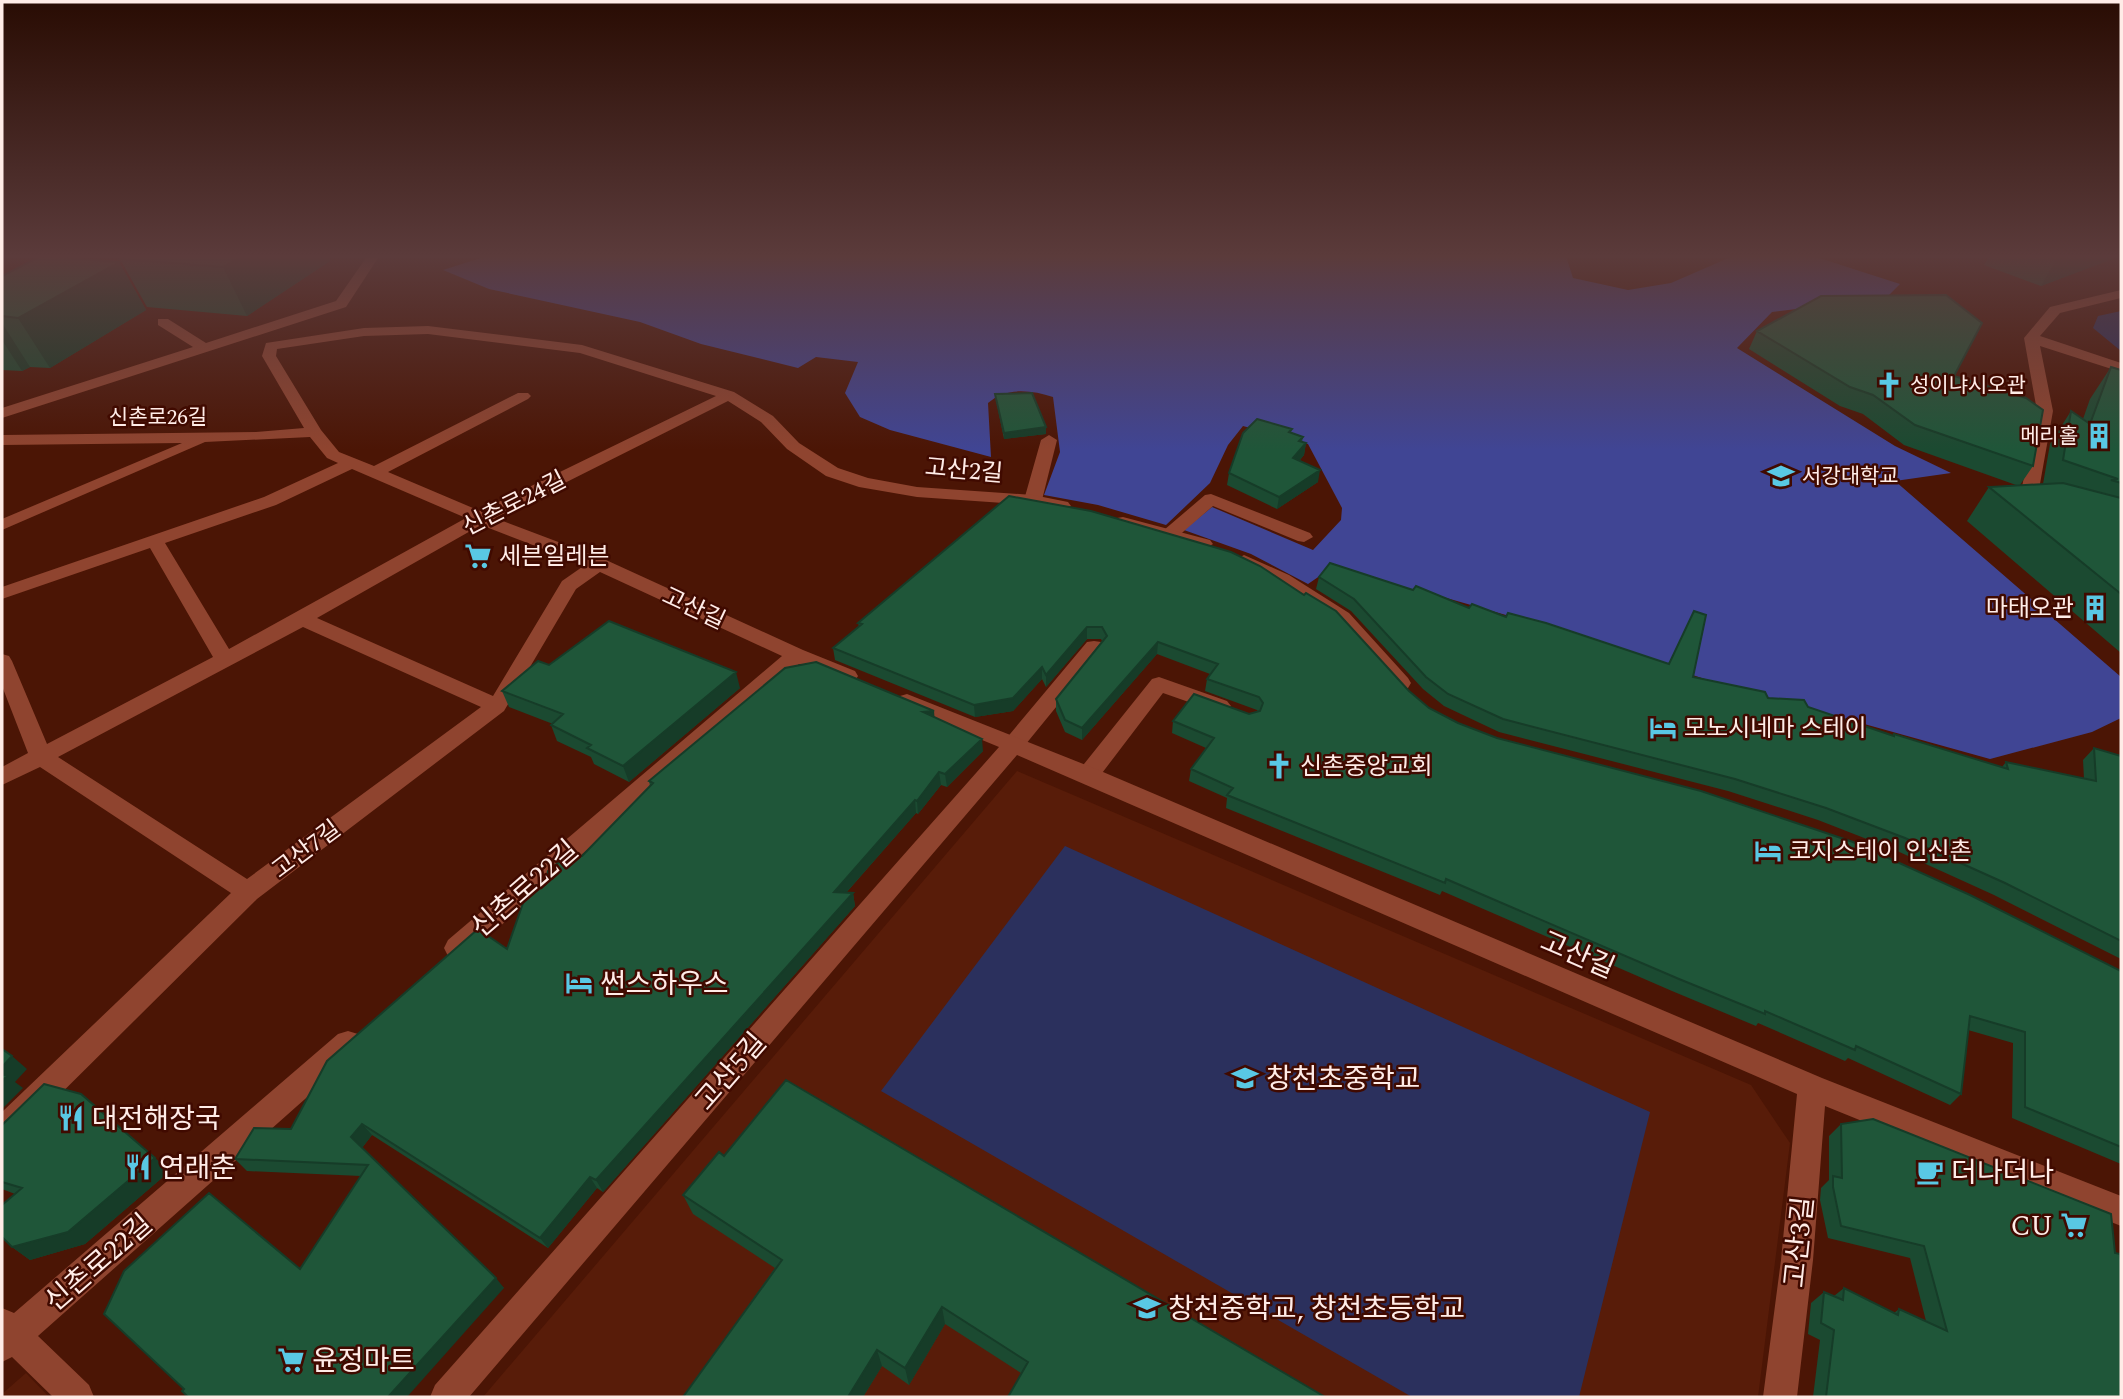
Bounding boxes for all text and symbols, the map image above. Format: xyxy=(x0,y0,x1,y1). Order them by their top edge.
church icon: 성이냐시오관 xyxy=(1874,370,1904,400)
place label: 성이냐시오관 xyxy=(1910,370,2026,402)
street label: 신촌로26길 xyxy=(109,402,207,434)
place label: 메리홀 xyxy=(2020,421,2078,453)
building icon: 메리홀 xyxy=(2084,421,2114,451)
street label: 고산2길 xyxy=(923,450,1004,492)
school or university icon: 서강대학교 xyxy=(1766,461,1796,491)
place label: 서강대학교 xyxy=(1802,461,1899,493)
street label: 신촌로24길 xyxy=(456,462,573,545)
place label: 세븐일레븐 xyxy=(499,539,609,575)
supermarket icon: 세븐일레븐 xyxy=(463,541,493,571)
street label: 고산길 xyxy=(656,579,731,639)
place label: 마태오관 xyxy=(1986,591,2074,627)
building icon: 마태오관 xyxy=(2080,593,2110,623)
place label: 모노시네마 스테이 xyxy=(1684,711,1867,747)
hotel icon: 모노시네마 스테이 xyxy=(1648,713,1678,743)
place label: 신촌중앙교회 xyxy=(1300,749,1432,785)
church icon: 신촌중앙교회 xyxy=(1264,751,1294,781)
street label: 고산7길 xyxy=(265,812,349,888)
street label: 신촌로22길 xyxy=(461,830,589,948)
place label: 코지스테이 인신촌 xyxy=(1789,834,1972,870)
hotel icon: 코지스테이 인신촌 xyxy=(1753,836,1783,866)
street label: 고산길 xyxy=(1533,920,1621,990)
place label: 썬스하우스 xyxy=(600,963,729,1006)
hotel icon: 썬스하우스 xyxy=(564,968,594,998)
street label: 고산5길 xyxy=(685,1023,777,1121)
place label: 창천초중학교 xyxy=(1266,1058,1421,1101)
school or university icon: 창천초중학교 xyxy=(1230,1063,1260,1093)
place label: 대전해장국 xyxy=(92,1098,221,1141)
restaurant icon: 대전해장국 xyxy=(56,1103,86,1133)
place label: 연래춘 xyxy=(159,1147,236,1190)
restaurant icon: 연래춘 xyxy=(123,1152,153,1182)
place label: 더나더나 xyxy=(1951,1152,2054,1195)
cafe icon: 더나더나 xyxy=(1915,1157,1945,1187)
street label: 고산3길 xyxy=(1773,1195,1826,1290)
street label: 신촌로22길 xyxy=(35,1204,163,1322)
place label: CU xyxy=(2011,1205,2053,1248)
supermarket icon: CU xyxy=(2059,1210,2089,1240)
place label: 창천중학교, 창천초등학교 xyxy=(1168,1288,1465,1331)
school or university icon: 창천중학교, 창천초등학교 xyxy=(1132,1293,1162,1323)
place label: 윤정마트 xyxy=(312,1340,415,1383)
supermarket icon: 윤정마트 xyxy=(276,1345,306,1375)

